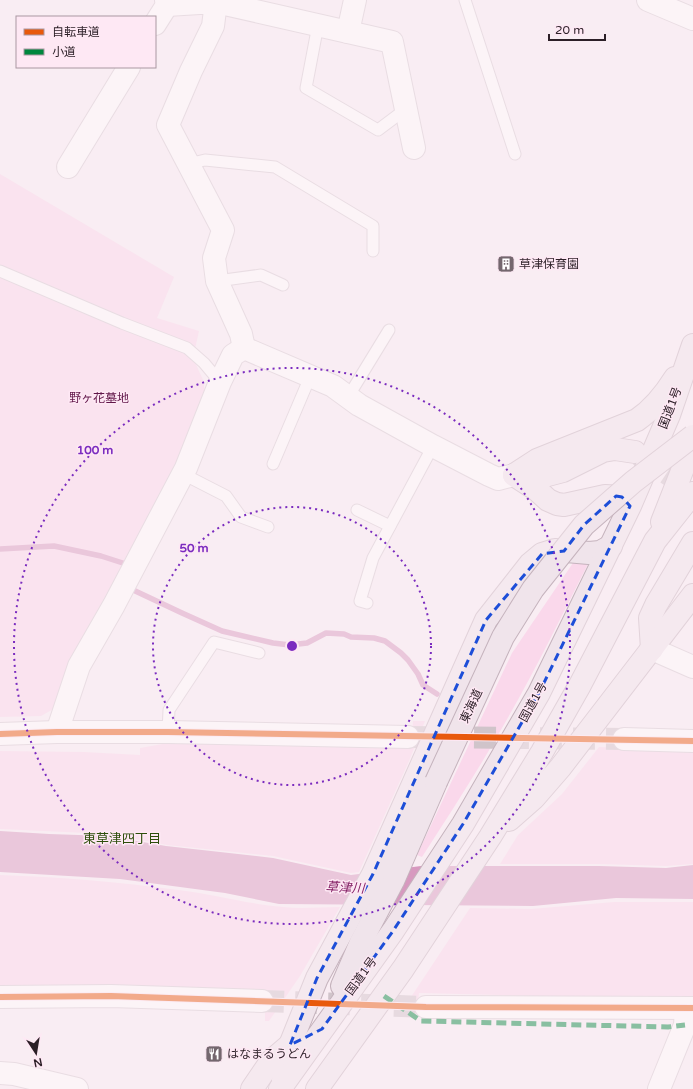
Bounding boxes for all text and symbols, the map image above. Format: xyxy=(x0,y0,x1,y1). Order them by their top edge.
legend xyxy=(16,16,156,68)
scale bar xyxy=(549,16,605,42)
text: 20 m xyxy=(555,23,584,37)
text: 自転車道 xyxy=(52,25,100,39)
text: 小道 xyxy=(52,45,76,59)
building icon: 草津保育園 xyxy=(496,254,516,274)
place label: 草津保育園 xyxy=(519,257,579,271)
street label: 国道1号 xyxy=(656,385,684,431)
park label: 野ヶ花墓地 xyxy=(69,391,129,405)
text: 100 m xyxy=(77,443,113,457)
text: 50 m xyxy=(179,541,209,555)
centre of rings xyxy=(285,639,299,653)
street label: 国道1号 xyxy=(516,680,550,724)
street label: 東海道 xyxy=(457,687,485,725)
district label: 東草津四丁目 xyxy=(83,831,161,847)
water label: 草津川 xyxy=(325,879,367,897)
street label: 国道1号 xyxy=(343,954,379,998)
north arrow xyxy=(16,1033,56,1073)
restaurant icon: はなまるうどん xyxy=(204,1044,224,1064)
place label: はなまるうどん xyxy=(227,1047,311,1061)
text: N xyxy=(32,1055,44,1070)

